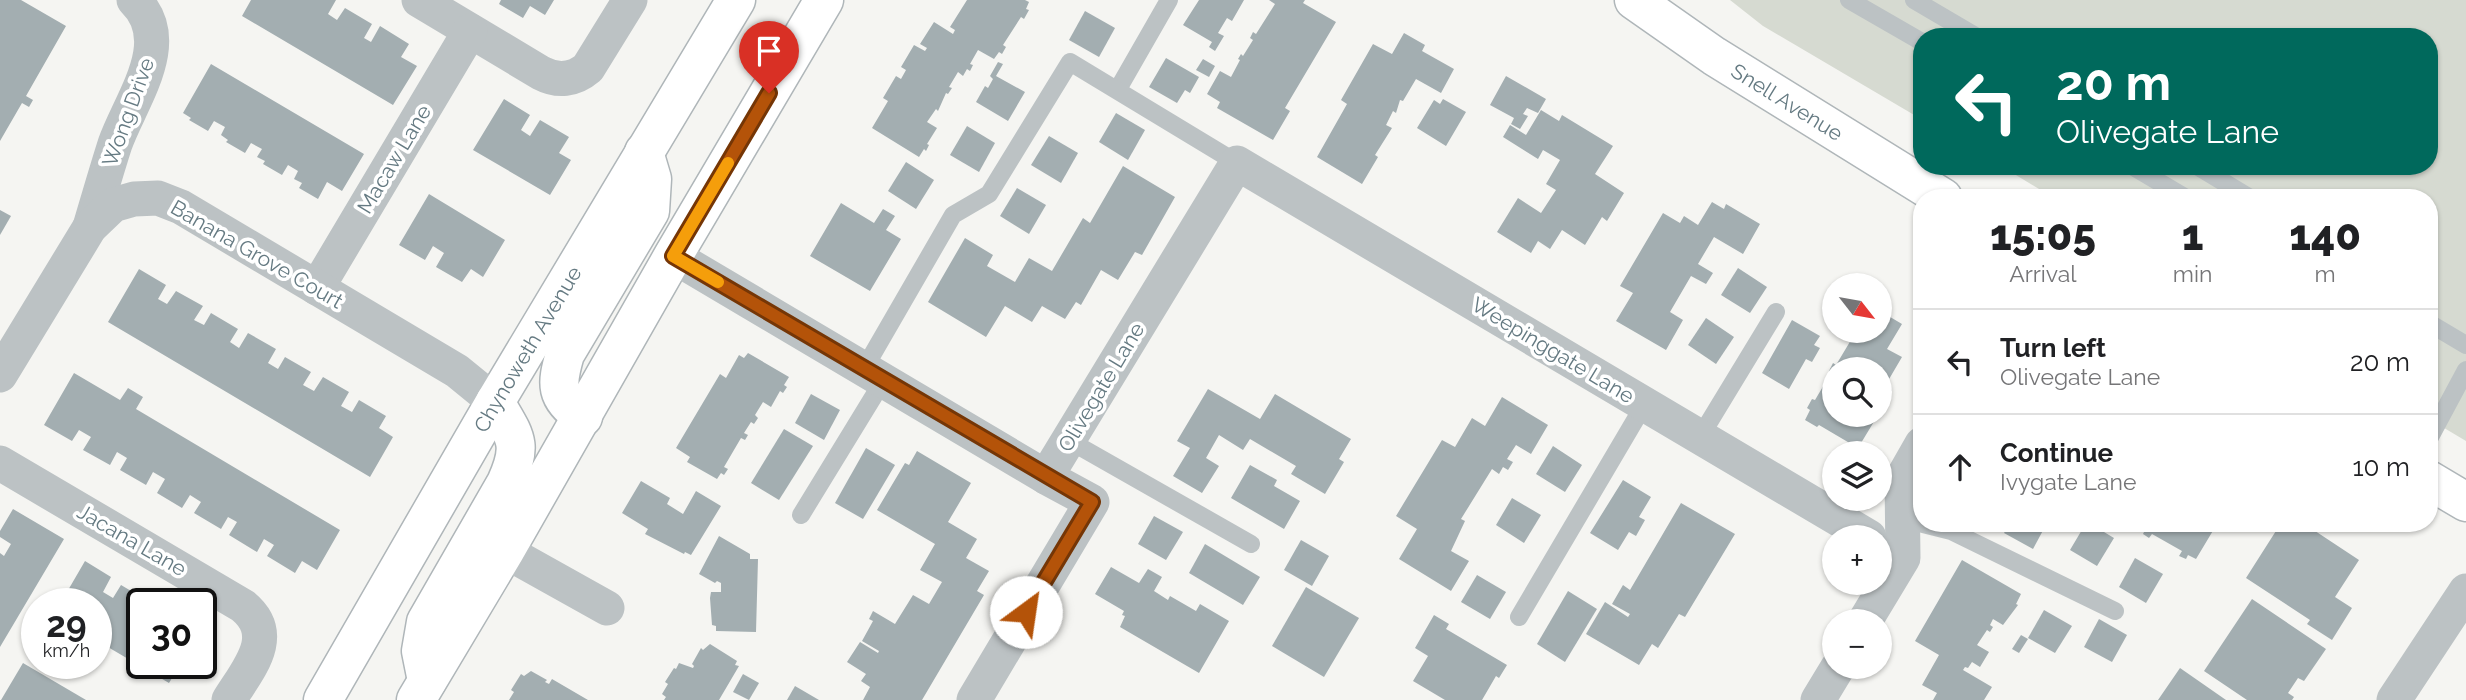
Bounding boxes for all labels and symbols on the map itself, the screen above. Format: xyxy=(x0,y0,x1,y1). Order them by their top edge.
pin xyxy=(739,21,799,93)
street label: Wong Drive xyxy=(97,54,159,170)
street label: Snell Avenue xyxy=(1727,58,1848,145)
street label: Macaw Lane xyxy=(352,100,436,218)
street label: Banana Grove Court xyxy=(166,195,348,313)
street label: Chynoweth Avenue xyxy=(468,261,586,436)
north arrow xyxy=(1822,273,1892,343)
street label: Weepinggate Lane xyxy=(1467,292,1639,408)
street label: Olivegate Lane xyxy=(1053,318,1149,456)
street label: Jacana Lane xyxy=(73,499,191,581)
position arrow xyxy=(989,575,1063,649)
speed limit sign: 30 xyxy=(126,588,217,679)

